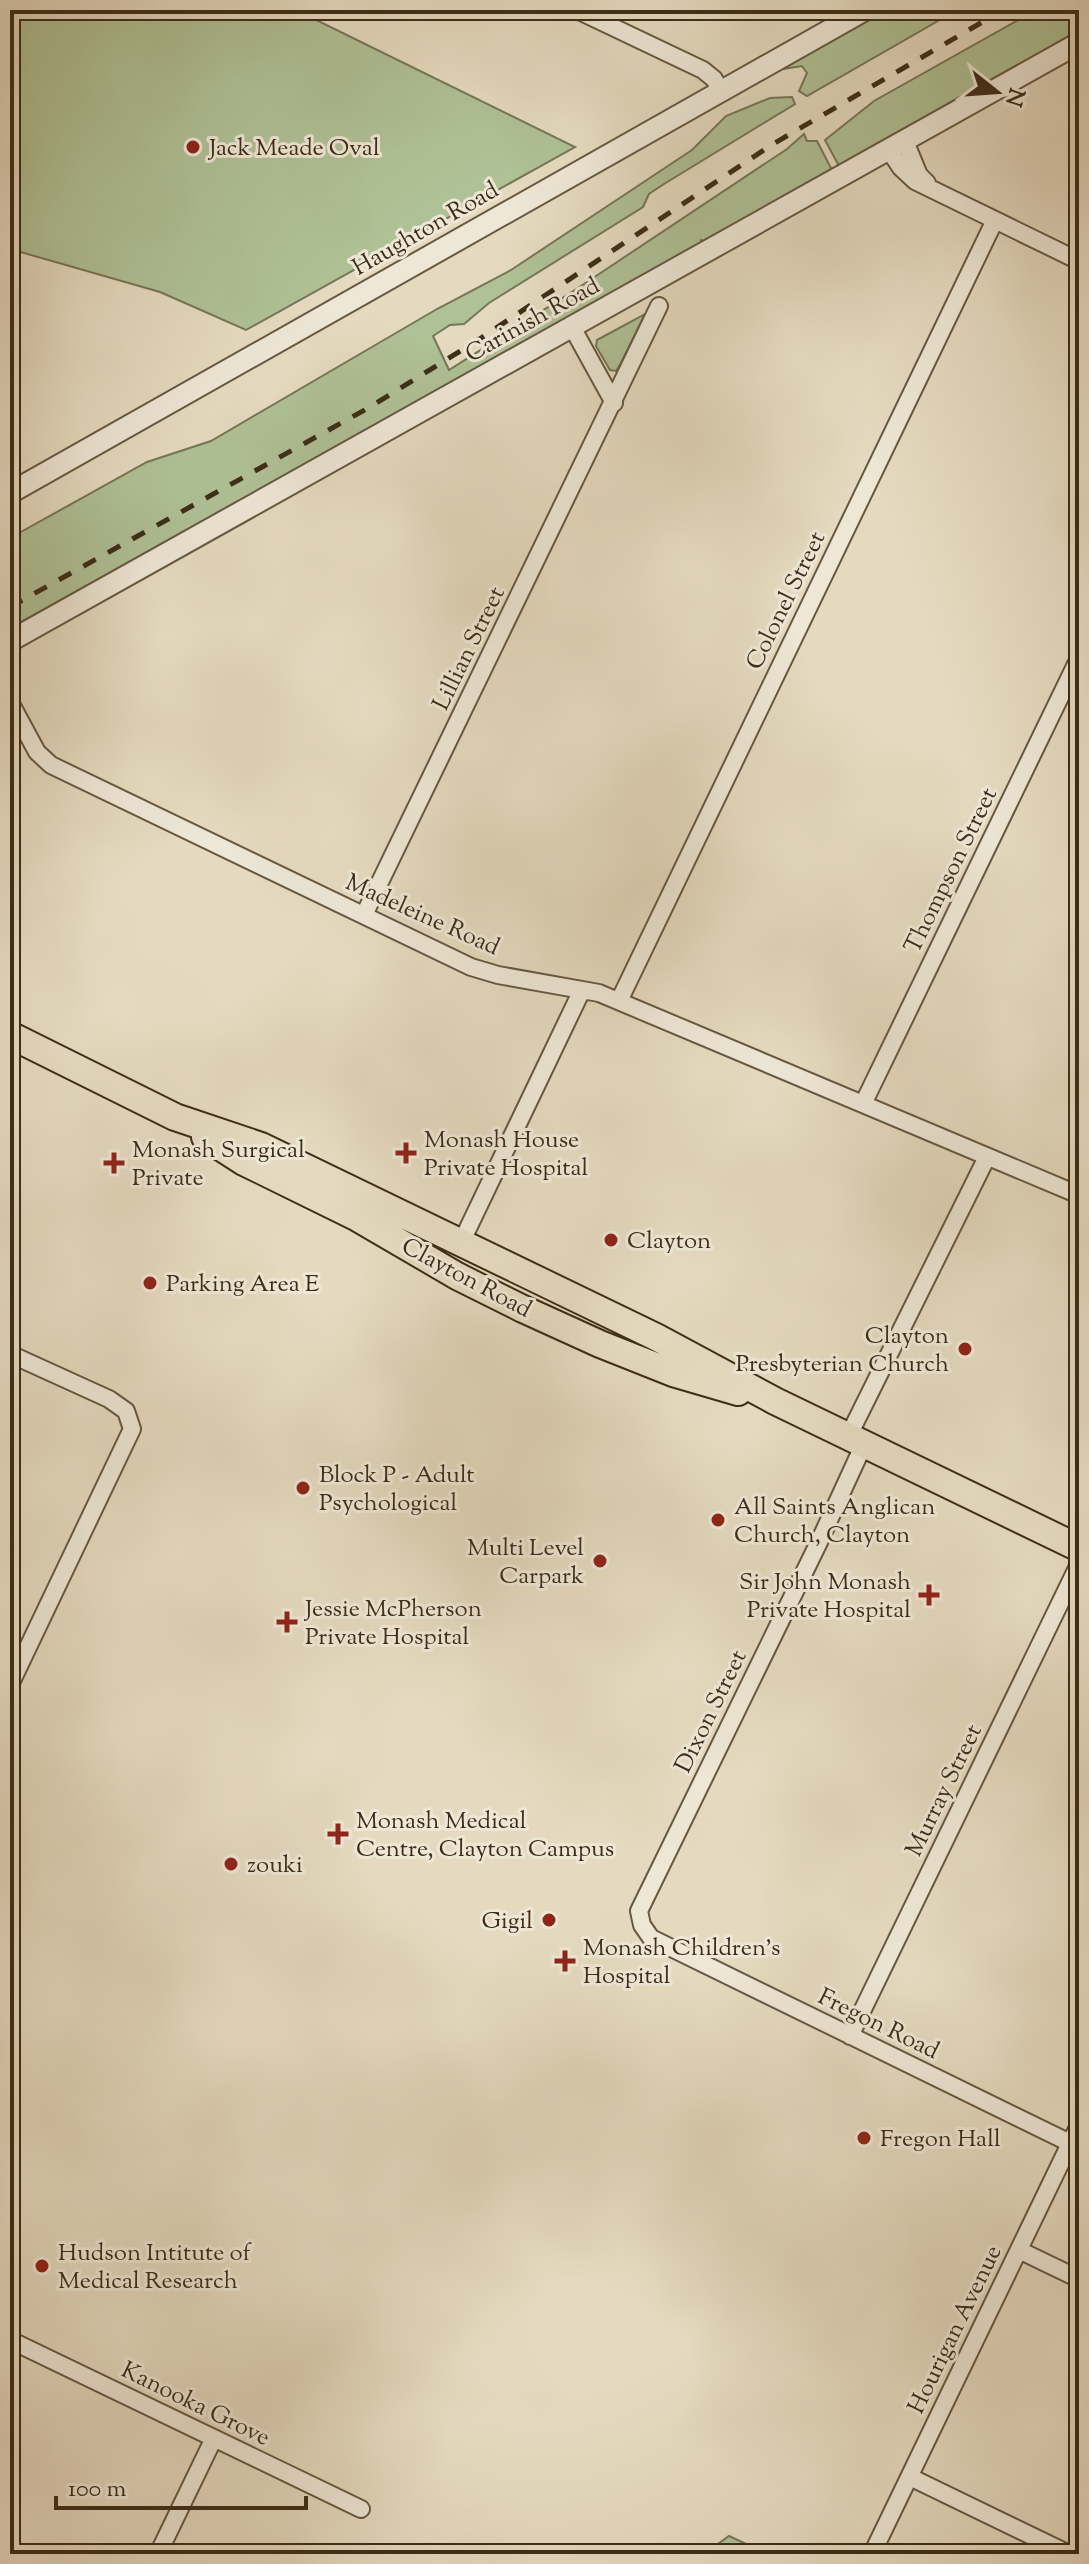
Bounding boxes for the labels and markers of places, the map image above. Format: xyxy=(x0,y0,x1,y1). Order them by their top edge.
place label: Jack Meade Oval xyxy=(207,132,380,166)
marker: Jack Meade Oval xyxy=(184,138,202,156)
place label: Monash House Private Hospital xyxy=(424,1124,589,1186)
place label: Monash Surgical Private xyxy=(132,1134,305,1196)
marker: Monash House Private Hospital xyxy=(395,1142,417,1164)
marker: Monash Surgical Private xyxy=(103,1152,125,1174)
place label: Clayton xyxy=(627,1225,711,1259)
marker: Clayton xyxy=(602,1231,620,1249)
place label: Parking Area E xyxy=(166,1268,320,1302)
marker: Parking Area E xyxy=(141,1274,159,1292)
place label: Clayton Presbyterian Church xyxy=(736,1320,949,1382)
marker: Clayton Presbyterian Church xyxy=(956,1340,974,1358)
place label: Block P - Adult Psychological xyxy=(319,1459,475,1521)
marker: Block P - Adult Psychological xyxy=(294,1479,312,1497)
place label: All Saints Anglican Church, Clayton xyxy=(734,1491,936,1553)
marker: All Saints Anglican Church, Clayton xyxy=(709,1511,727,1529)
place label: Multi Level Carpark xyxy=(467,1532,584,1594)
marker: Multi Level Carpark xyxy=(591,1552,609,1570)
place label: Sir John Monash Private Hospital xyxy=(739,1566,911,1628)
marker: Sir John Monash Private Hospital xyxy=(918,1584,940,1606)
place label: Jessie McPherson Private Hospital xyxy=(303,1593,482,1655)
marker: Jessie McPherson Private Hospital xyxy=(276,1611,298,1633)
place label: Monash Medical Centre, Clayton Campus xyxy=(356,1805,614,1867)
marker: Monash Medical Centre, Clayton Campus xyxy=(327,1823,349,1845)
place label: zouki xyxy=(247,1849,303,1883)
marker: zouki xyxy=(222,1855,240,1873)
place label: Gigil xyxy=(481,1905,533,1939)
marker: Gigil xyxy=(540,1911,558,1929)
place label: Monash Children's Hospital xyxy=(583,1932,780,1994)
marker: Monash Children's Hospital xyxy=(554,1950,576,1972)
place label: Fregon Hall xyxy=(880,2123,1001,2157)
marker: Fregon Hall xyxy=(855,2129,873,2147)
place label: Hudson Intitute of Medical Research xyxy=(58,2237,253,2299)
marker: Hudson Intitute of Medical Research xyxy=(33,2257,51,2275)

